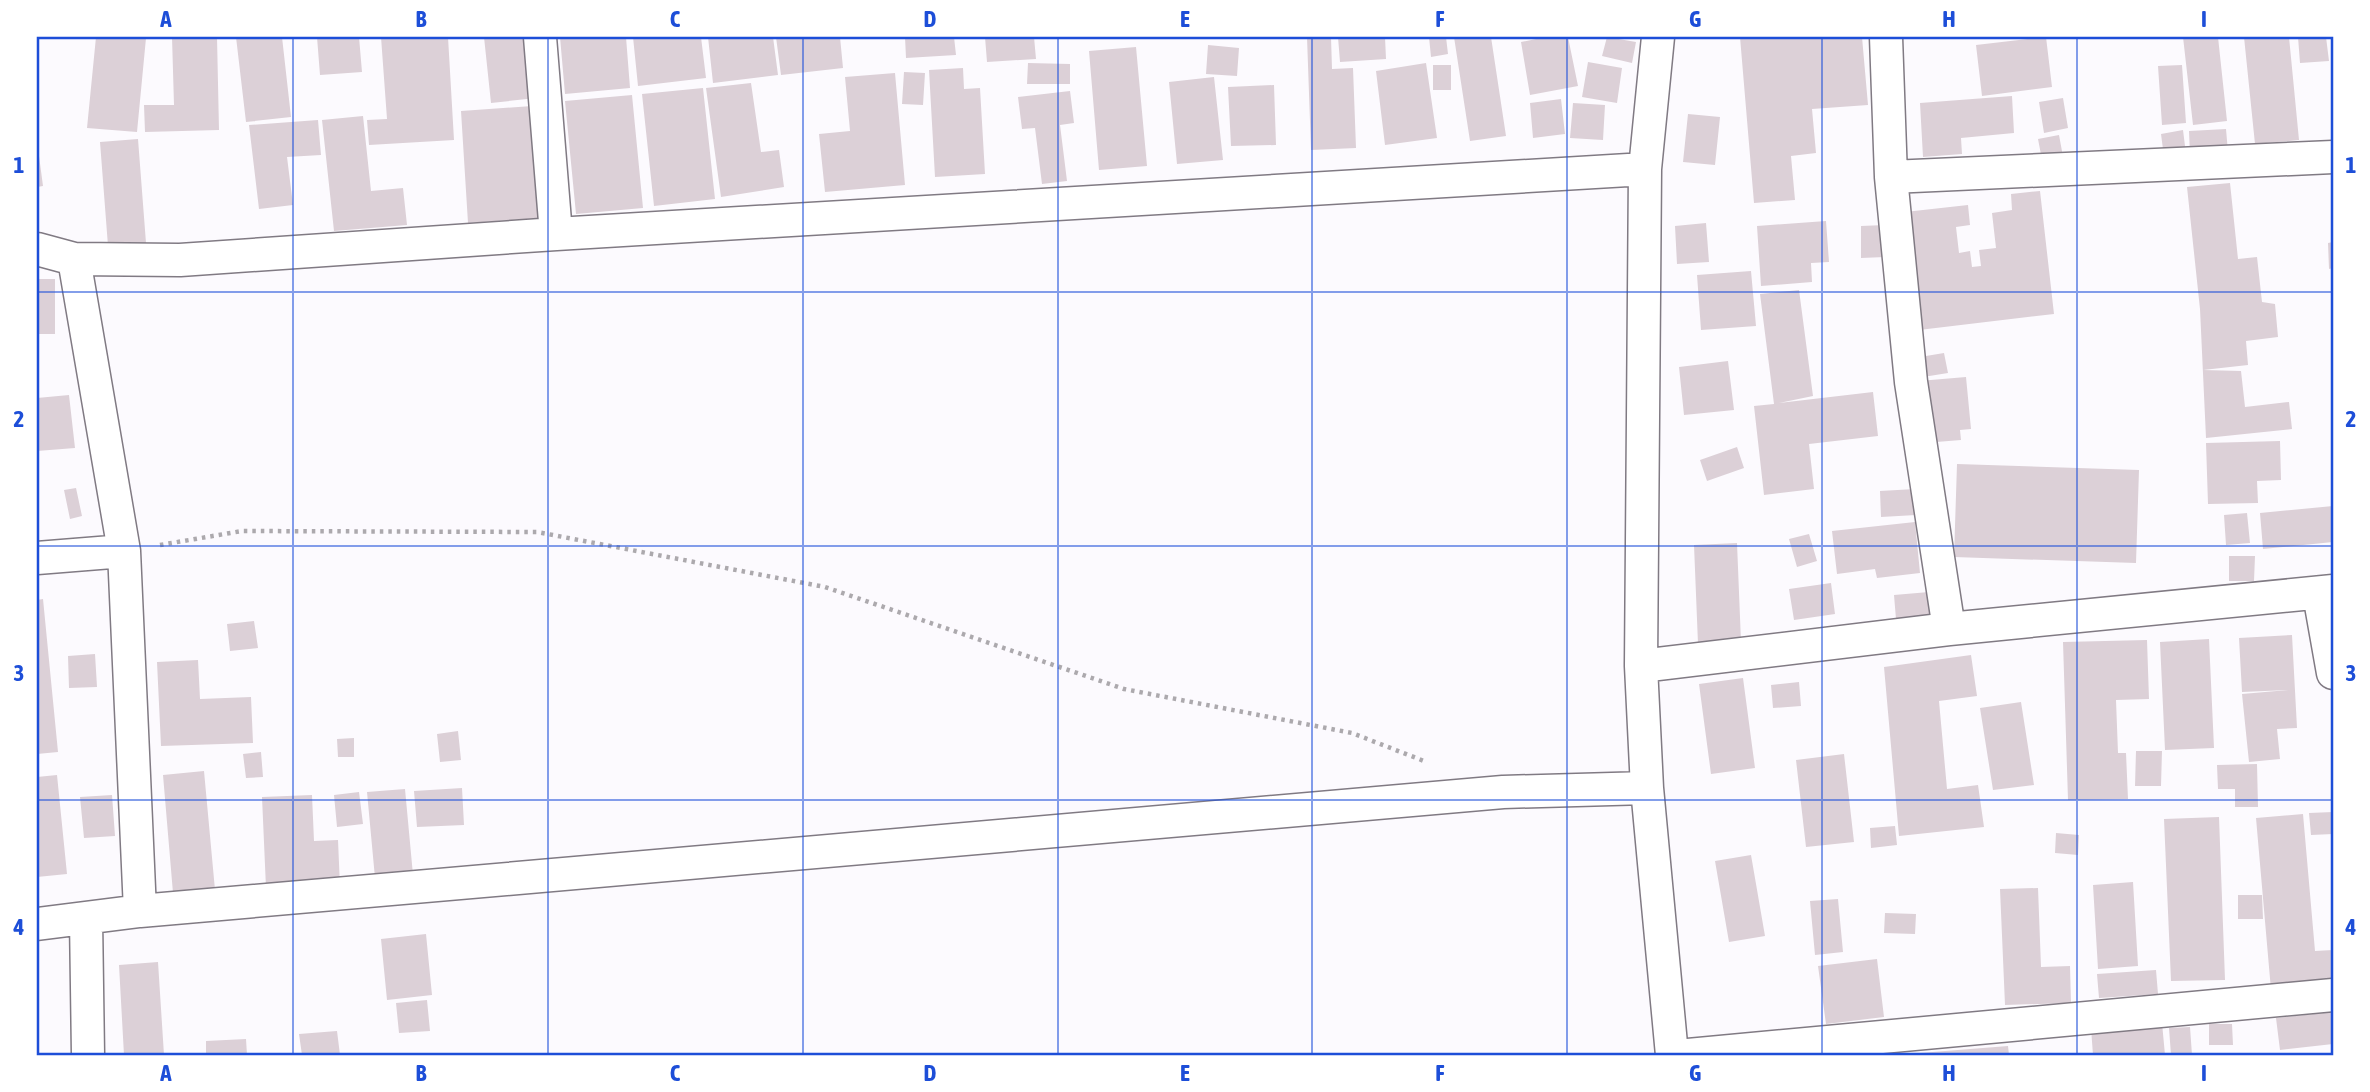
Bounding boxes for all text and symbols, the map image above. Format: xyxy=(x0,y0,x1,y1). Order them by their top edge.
text: A xyxy=(159,6,172,32)
text: B xyxy=(416,6,427,32)
text: C xyxy=(670,6,681,32)
text: D xyxy=(924,6,937,32)
text: E xyxy=(1180,6,1190,32)
text: F xyxy=(1435,6,1445,32)
text: G xyxy=(1689,6,1701,32)
text: H xyxy=(1942,6,1956,32)
text: I xyxy=(2201,6,2207,32)
text: 1 xyxy=(14,152,25,178)
text: 1 xyxy=(2346,152,2357,178)
text: 2 xyxy=(14,406,24,432)
text: 2 xyxy=(2346,406,2356,432)
text: 3 xyxy=(14,660,24,686)
text: 3 xyxy=(2346,660,2356,686)
text: 4 xyxy=(13,914,25,940)
text: 4 xyxy=(2345,914,2357,940)
text: A xyxy=(159,1060,172,1086)
text: B xyxy=(416,1060,427,1086)
text: C xyxy=(670,1060,681,1086)
text: D xyxy=(924,1060,937,1086)
text: E xyxy=(1180,1060,1190,1086)
text: F xyxy=(1435,1060,1445,1086)
text: G xyxy=(1689,1060,1701,1086)
text: H xyxy=(1942,1060,1956,1086)
text: I xyxy=(2201,1060,2207,1086)

